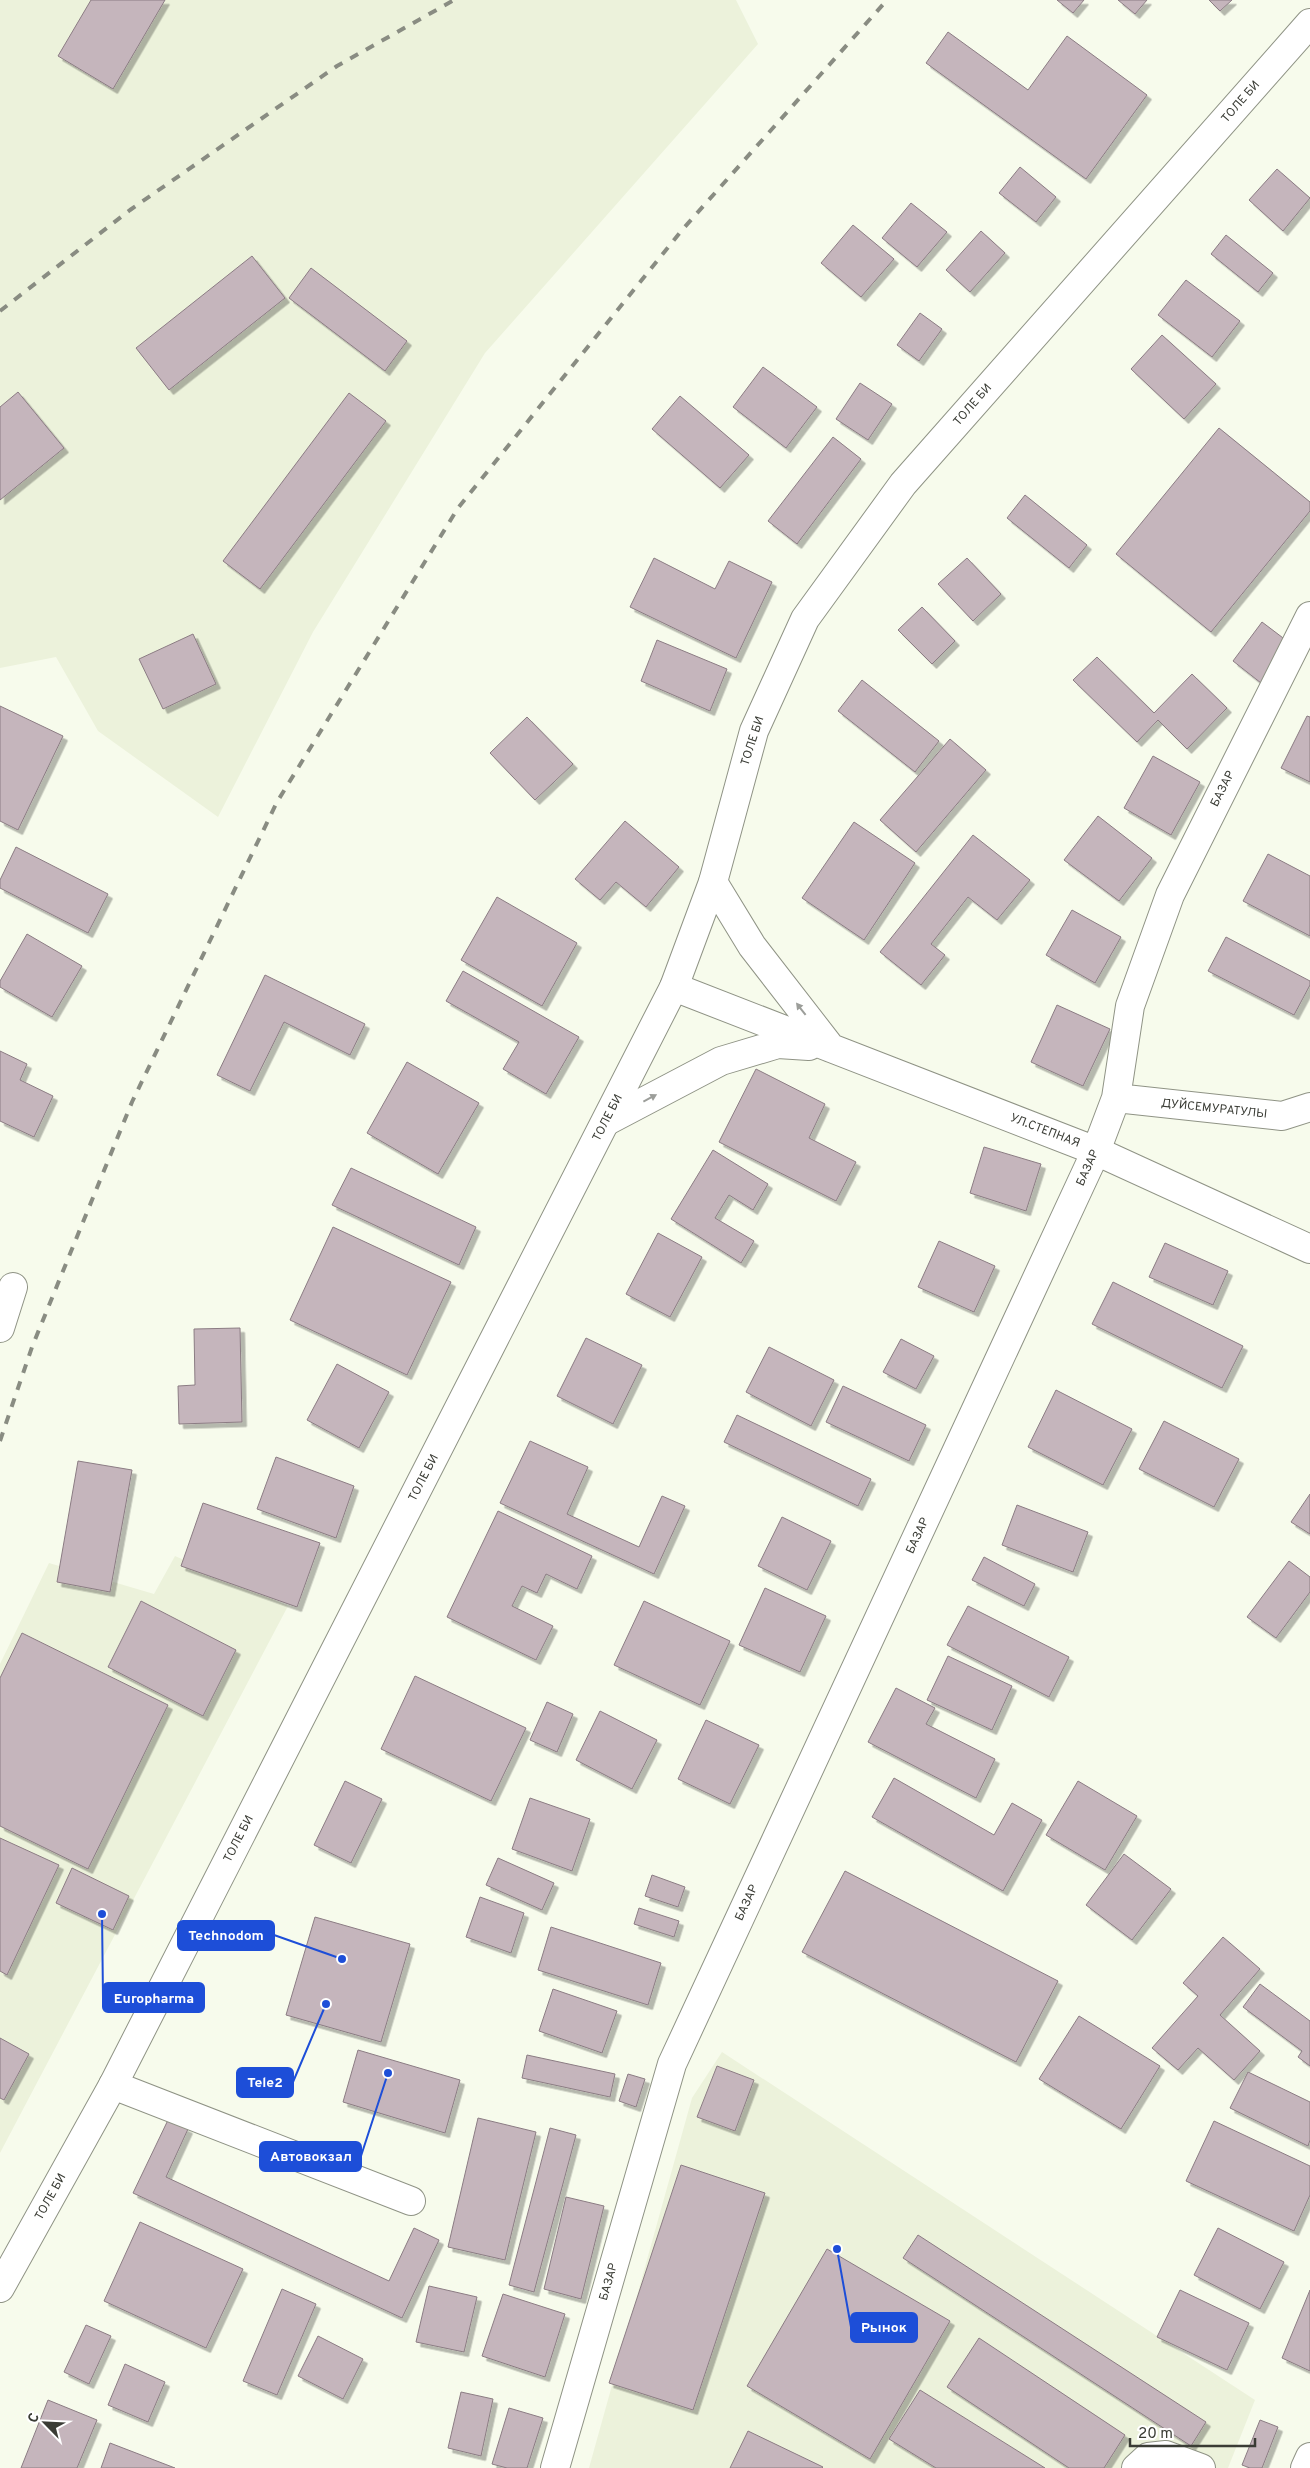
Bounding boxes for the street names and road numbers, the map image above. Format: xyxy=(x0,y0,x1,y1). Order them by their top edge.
street label: ТОЛЕ БИ xyxy=(1218,78,1264,126)
street label: ТОЛЕ БИ xyxy=(950,381,996,429)
street label: ТОЛЕ БИ xyxy=(738,714,768,768)
street label: БАЗАР xyxy=(1207,768,1239,810)
street label: ТОЛЕ БИ xyxy=(589,1092,627,1144)
street label: ДУЙСЕМУРАТУЛЫ xyxy=(1160,1095,1268,1123)
street label: УЛ.СТЕПНАЯ xyxy=(1008,1110,1082,1152)
street label: БАЗАР xyxy=(1073,1147,1103,1189)
street label: ТОЛЕ БИ xyxy=(405,1452,443,1504)
street label: БАЗАР xyxy=(903,1515,934,1557)
street label: ТОЛЕ БИ xyxy=(220,1813,258,1865)
street label: БАЗАР xyxy=(732,1882,763,1924)
street label: ТОЛЕ БИ xyxy=(32,2171,70,2223)
street label: БАЗАР xyxy=(596,2261,622,2303)

